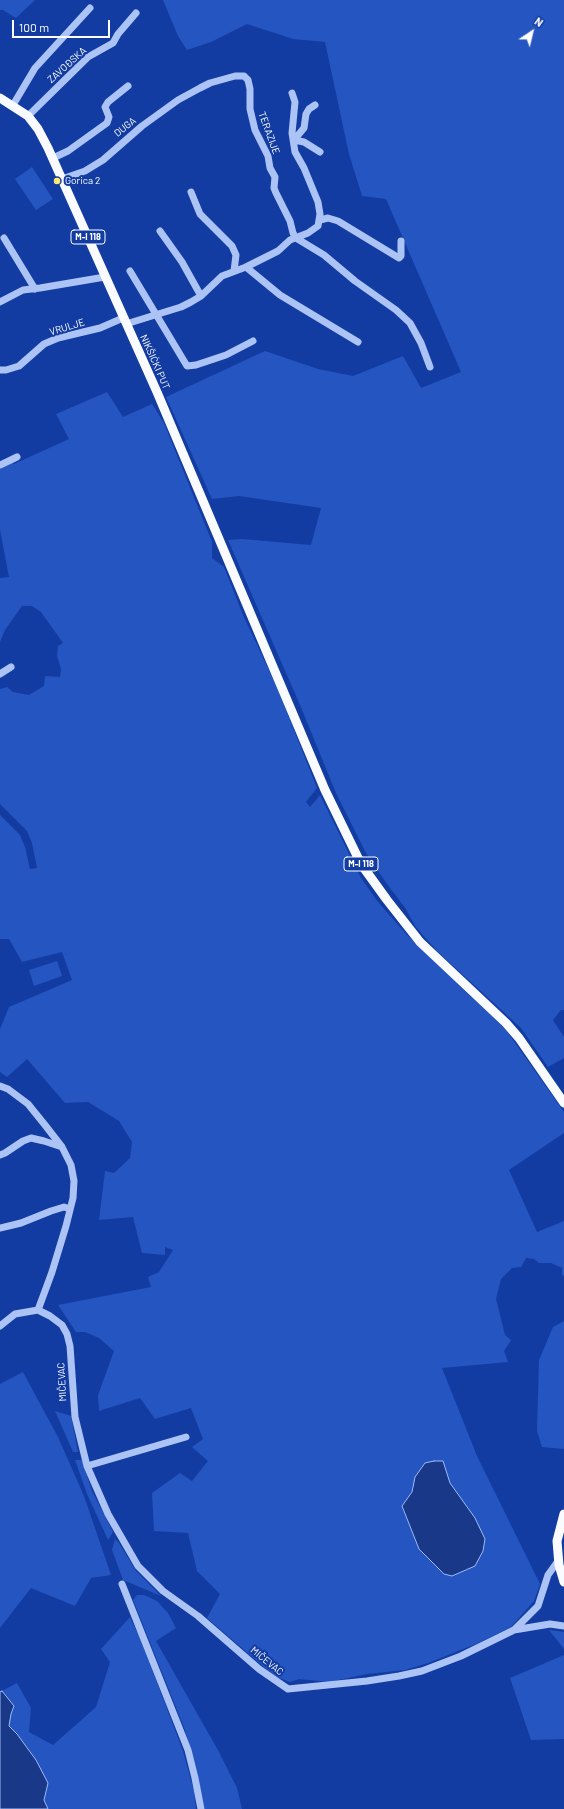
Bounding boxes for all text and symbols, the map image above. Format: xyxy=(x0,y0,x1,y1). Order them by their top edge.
scale bar xyxy=(14,12,112,38)
north arrow xyxy=(512,12,552,52)
text: N xyxy=(532,14,546,29)
text: 100 m xyxy=(19,20,49,34)
street label: ZAVOĐSKA xyxy=(45,44,89,86)
street label: TERAZIJE xyxy=(256,110,282,156)
street label: DUGA xyxy=(112,115,138,139)
place label: Gorica 2 xyxy=(65,175,100,187)
marker: Gorica 2 xyxy=(52,176,62,186)
road number: M-I 118 xyxy=(71,230,105,244)
street label: VRULJE xyxy=(48,316,86,338)
street label: NIKŠIĆKI PUT xyxy=(138,333,172,391)
road number: M-I 118 xyxy=(344,857,378,871)
street label: MIČEVAC xyxy=(55,1362,69,1402)
street label: MIČEVAC xyxy=(248,1644,286,1678)

